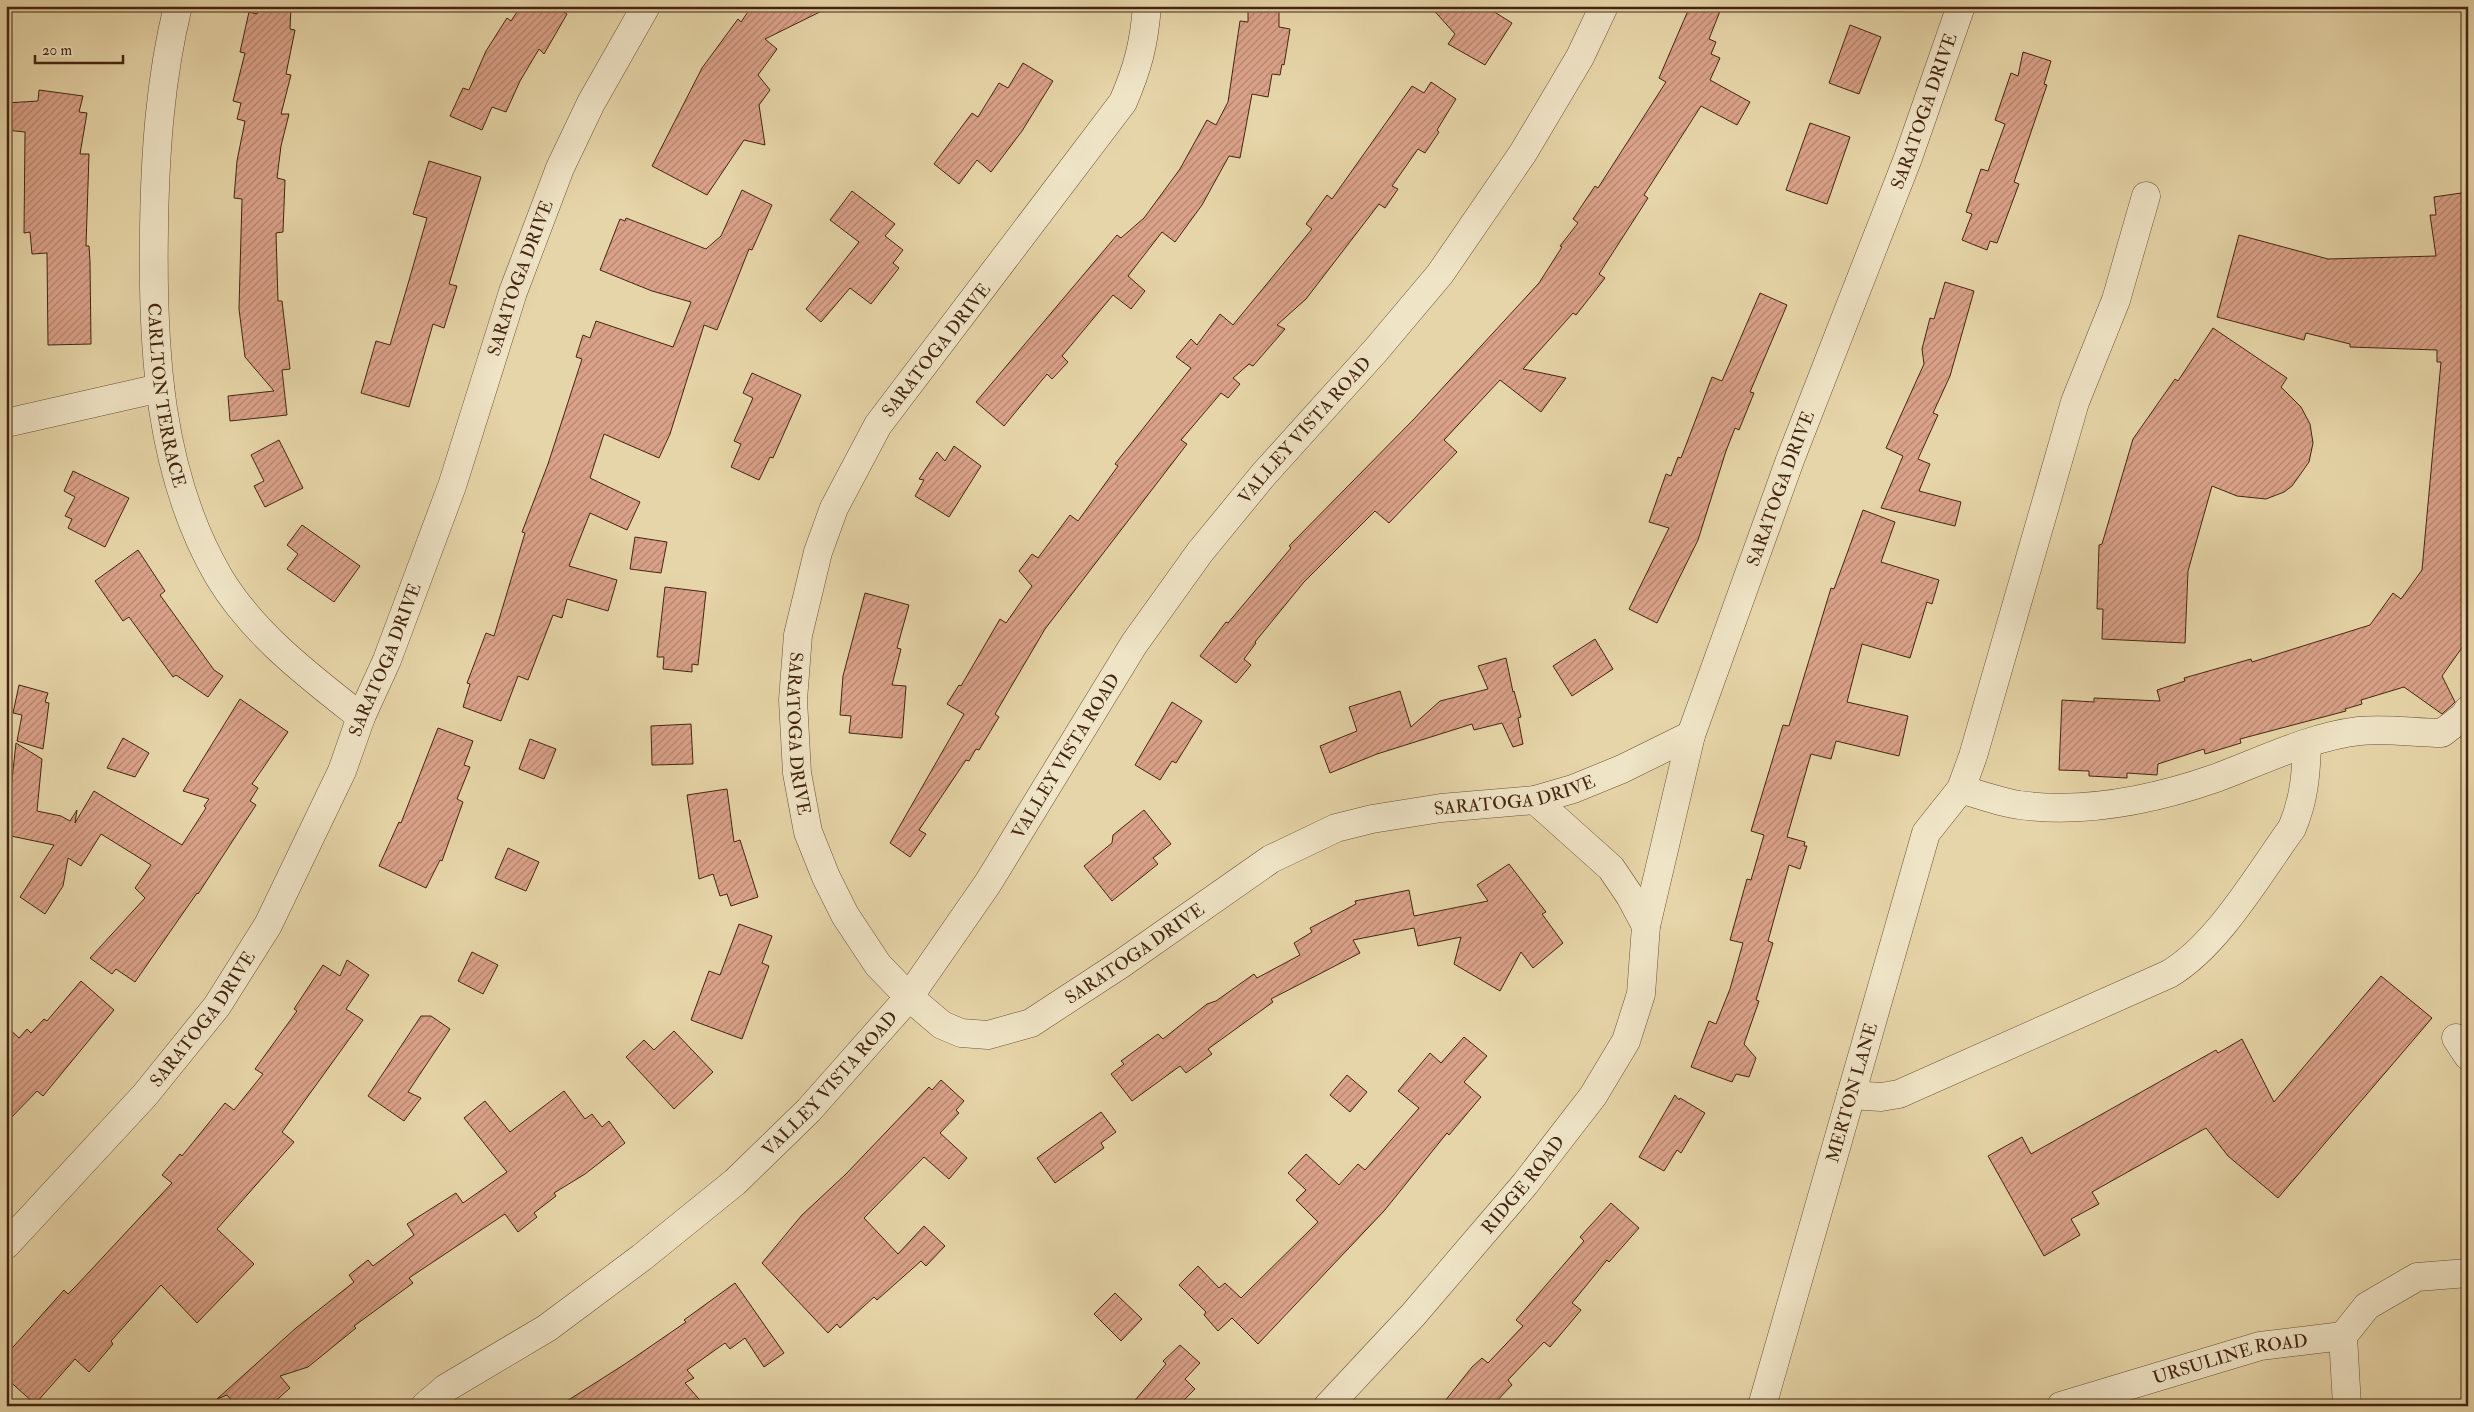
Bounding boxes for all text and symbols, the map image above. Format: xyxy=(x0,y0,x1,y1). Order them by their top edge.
street label: SARATOGA DRIVE xyxy=(1886,30,1963,193)
scale bar xyxy=(35,32,122,64)
text: 20 m xyxy=(42,41,72,60)
street label: SARATOGA DRIVE xyxy=(483,197,559,359)
street label: SARATOGA DRIVE xyxy=(877,279,996,422)
street label: CARLTON TERRACE xyxy=(142,303,191,490)
street label: VALLEY VISTA ROAD xyxy=(1233,352,1377,509)
street label: SARATOGA DRIVE xyxy=(1742,408,1820,570)
street label: SARATOGA DRIVE xyxy=(344,580,427,740)
street label: SARATOGA DRIVE xyxy=(781,651,816,817)
street label: VALLEY VISTA ROAD xyxy=(1007,669,1125,843)
street label: SARATOGA DRIVE xyxy=(1432,770,1599,821)
street label: SARATOGA DRIVE xyxy=(1061,898,1209,1010)
street label: SARATOGA DRIVE xyxy=(145,947,261,1092)
street label: VALLEY VISTA ROAD xyxy=(757,1007,903,1161)
street label: MERTON LANE xyxy=(1821,1020,1883,1165)
street label: RIDGE ROAD xyxy=(1476,1131,1570,1239)
street label: URSULINE ROAD xyxy=(2150,1329,2309,1390)

